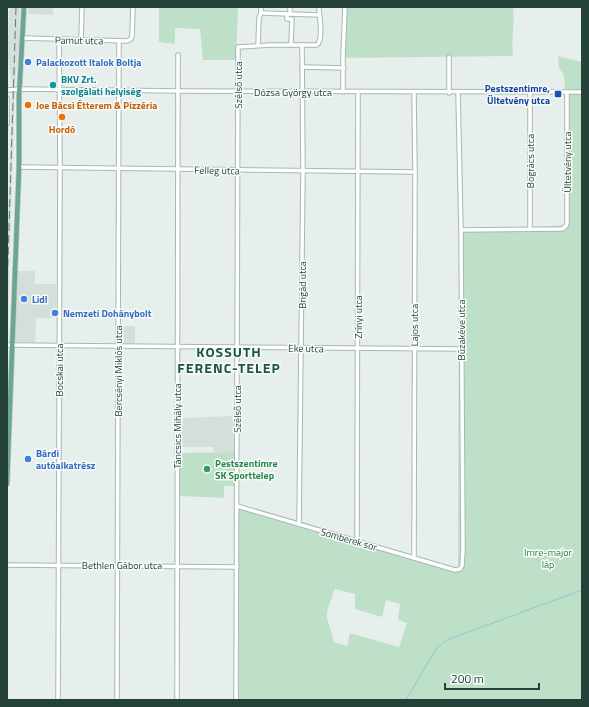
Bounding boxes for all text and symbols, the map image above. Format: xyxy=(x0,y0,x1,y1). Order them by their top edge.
street label: Pamut utca xyxy=(55,33,103,48)
place label: Palackozott Italok Boltja xyxy=(36,55,141,70)
marker: Palackozott Italok Boltja xyxy=(23,57,33,67)
street label: Szélső utca xyxy=(231,61,246,109)
place label: BKV Zrt. szolgálati helyiség xyxy=(61,72,142,99)
marker: BKV Zrt. szolgálati helyiség xyxy=(48,80,58,90)
place label: Pestszentimre, Ültetvény utca xyxy=(485,81,550,108)
street label: Dózsa György utca xyxy=(254,85,332,100)
marker: Pestszentimre, Ültetvény utca xyxy=(553,89,563,99)
place label: Joe Bácsi Étterem & Pizzéria xyxy=(36,98,157,113)
marker: Joe Bácsi Étterem & Pizzéria xyxy=(23,100,33,110)
marker: Hordó xyxy=(57,112,67,122)
place label: Hordó xyxy=(49,122,75,137)
street label: Ültetvény utca xyxy=(560,131,575,193)
street label: Bogrács utca xyxy=(523,134,538,188)
street label: Felleg utca xyxy=(194,163,240,178)
street label: Brigád utca xyxy=(295,261,310,309)
place label: Lidl xyxy=(32,292,48,307)
marker: Lidl xyxy=(19,294,29,304)
street label: Zrínyi utca xyxy=(351,295,366,339)
street label: Búzakéve utca xyxy=(454,300,469,360)
street label: Lajos utca xyxy=(407,304,422,346)
place label: Nemzeti Dohánybolt xyxy=(63,306,152,321)
marker: Nemzeti Dohánybolt xyxy=(50,308,60,318)
street label: Bercsényi Miklós utca xyxy=(111,325,126,417)
district label: KOSSUTH FERENC-TELEP xyxy=(177,341,281,378)
street label: Eke utca xyxy=(288,341,324,356)
street label: Bocskai utca xyxy=(52,344,67,396)
street label: Táncsics Mihály utca xyxy=(170,383,185,469)
street label: Szélső utca xyxy=(230,385,245,433)
place label: Bárdi autóalkatrész xyxy=(36,446,96,473)
marker: Bárdi autóalkatrész xyxy=(23,454,33,464)
place label: Pestszentimre SK Sporttelep xyxy=(215,456,278,483)
marker: Pestszentimre SK Sporttelep xyxy=(202,464,212,474)
street label: Somberek sor xyxy=(319,524,379,555)
park label: Imre-major láp xyxy=(524,545,572,572)
street label: Bethlen Gábor utca xyxy=(82,558,162,573)
scale bar xyxy=(445,665,539,691)
text: 200 m xyxy=(451,669,484,688)

